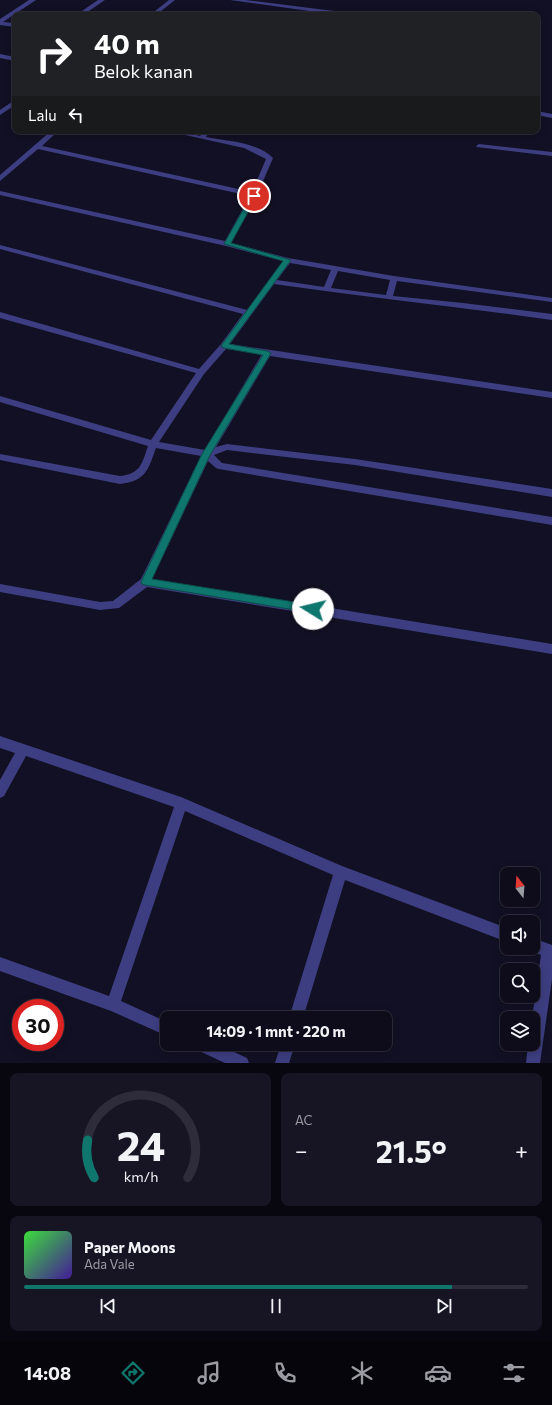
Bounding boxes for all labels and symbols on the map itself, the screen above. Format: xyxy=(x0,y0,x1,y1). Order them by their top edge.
pin xyxy=(237,179,271,213)
position arrow xyxy=(292,588,334,630)
north arrow xyxy=(500,867,540,907)
speed limit sign: 30 xyxy=(12,999,64,1051)

